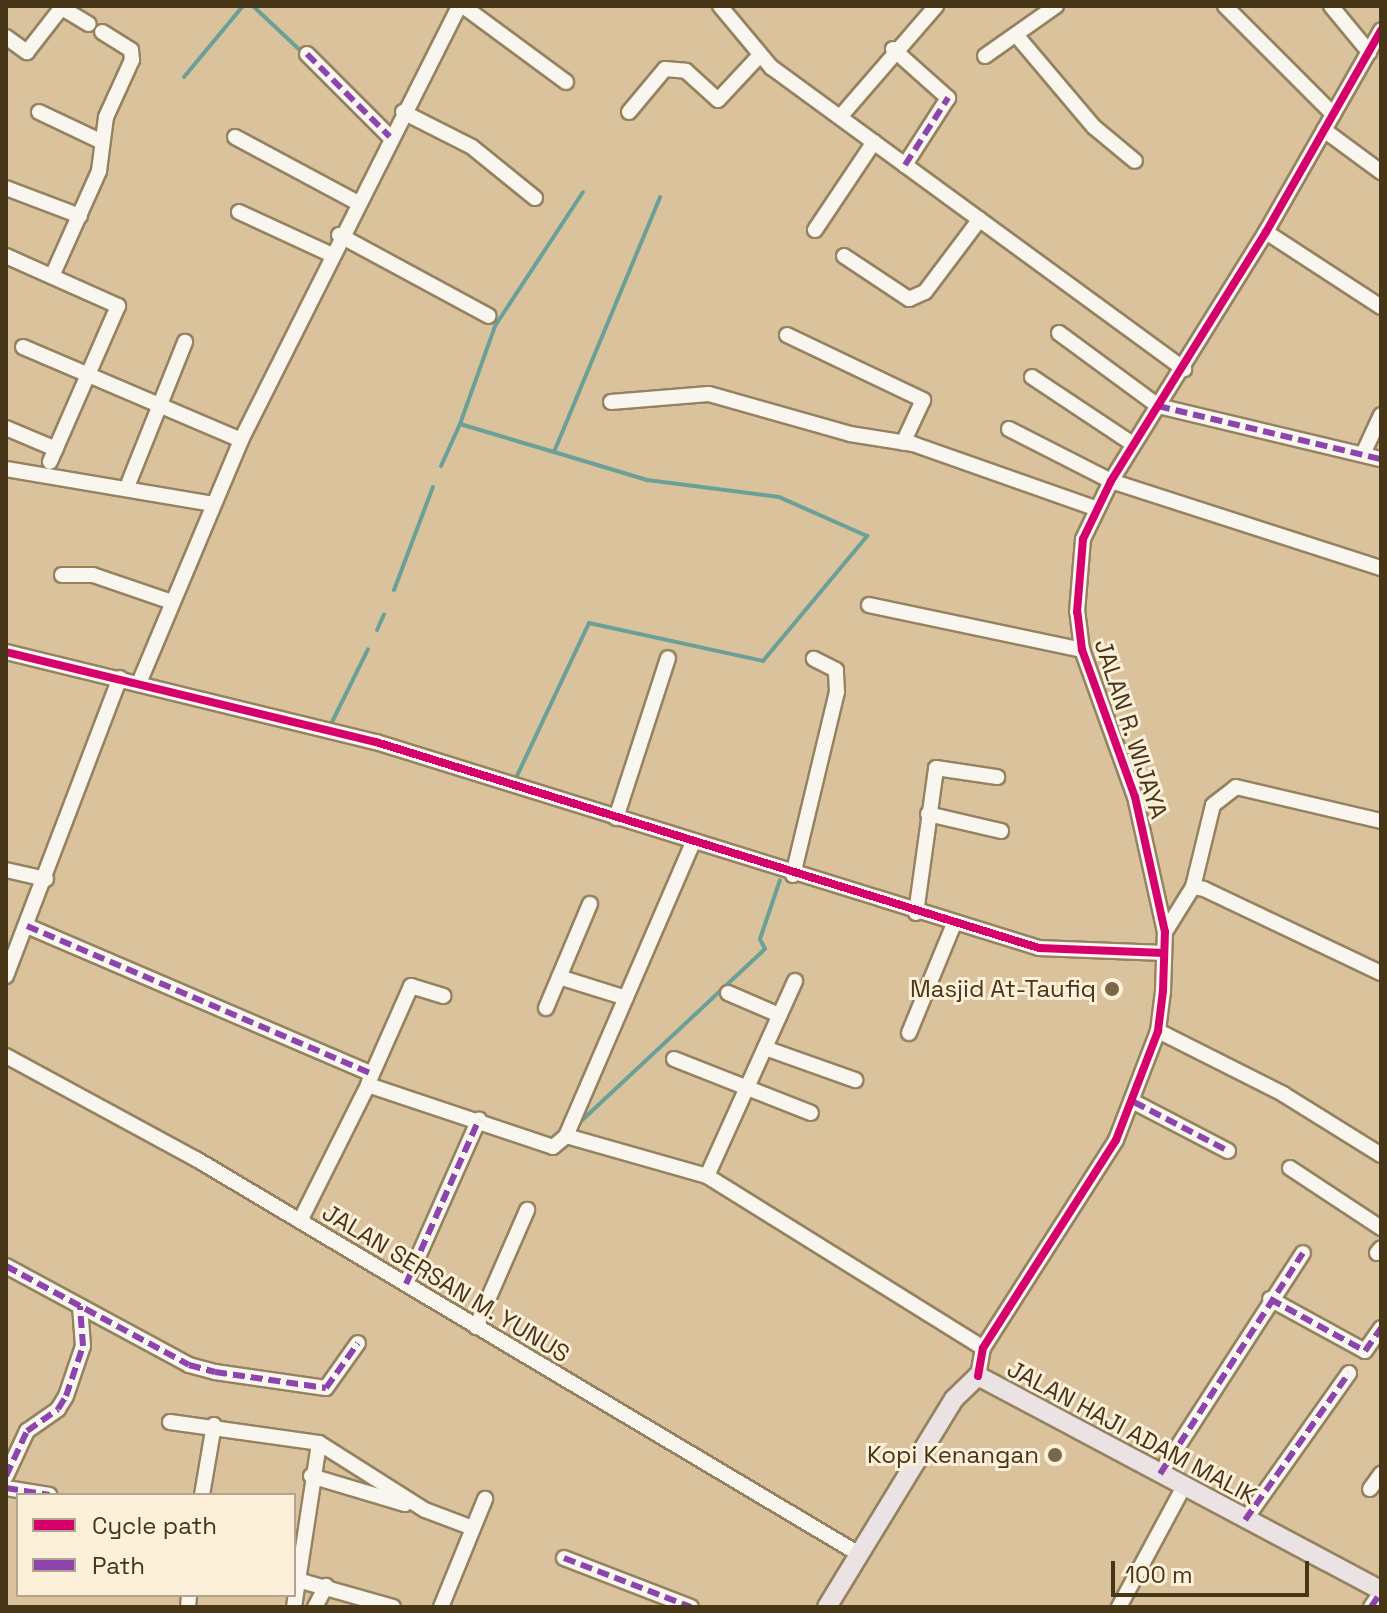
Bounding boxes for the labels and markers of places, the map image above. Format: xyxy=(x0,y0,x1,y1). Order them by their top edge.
place label: Masjid At-Taufiq xyxy=(910,975,1096,1003)
marker: Masjid At-Taufiq xyxy=(1103,980,1121,998)
place label: Kopi Kenangan xyxy=(867,1441,1039,1469)
marker: Kopi Kenangan xyxy=(1046,1446,1064,1464)

